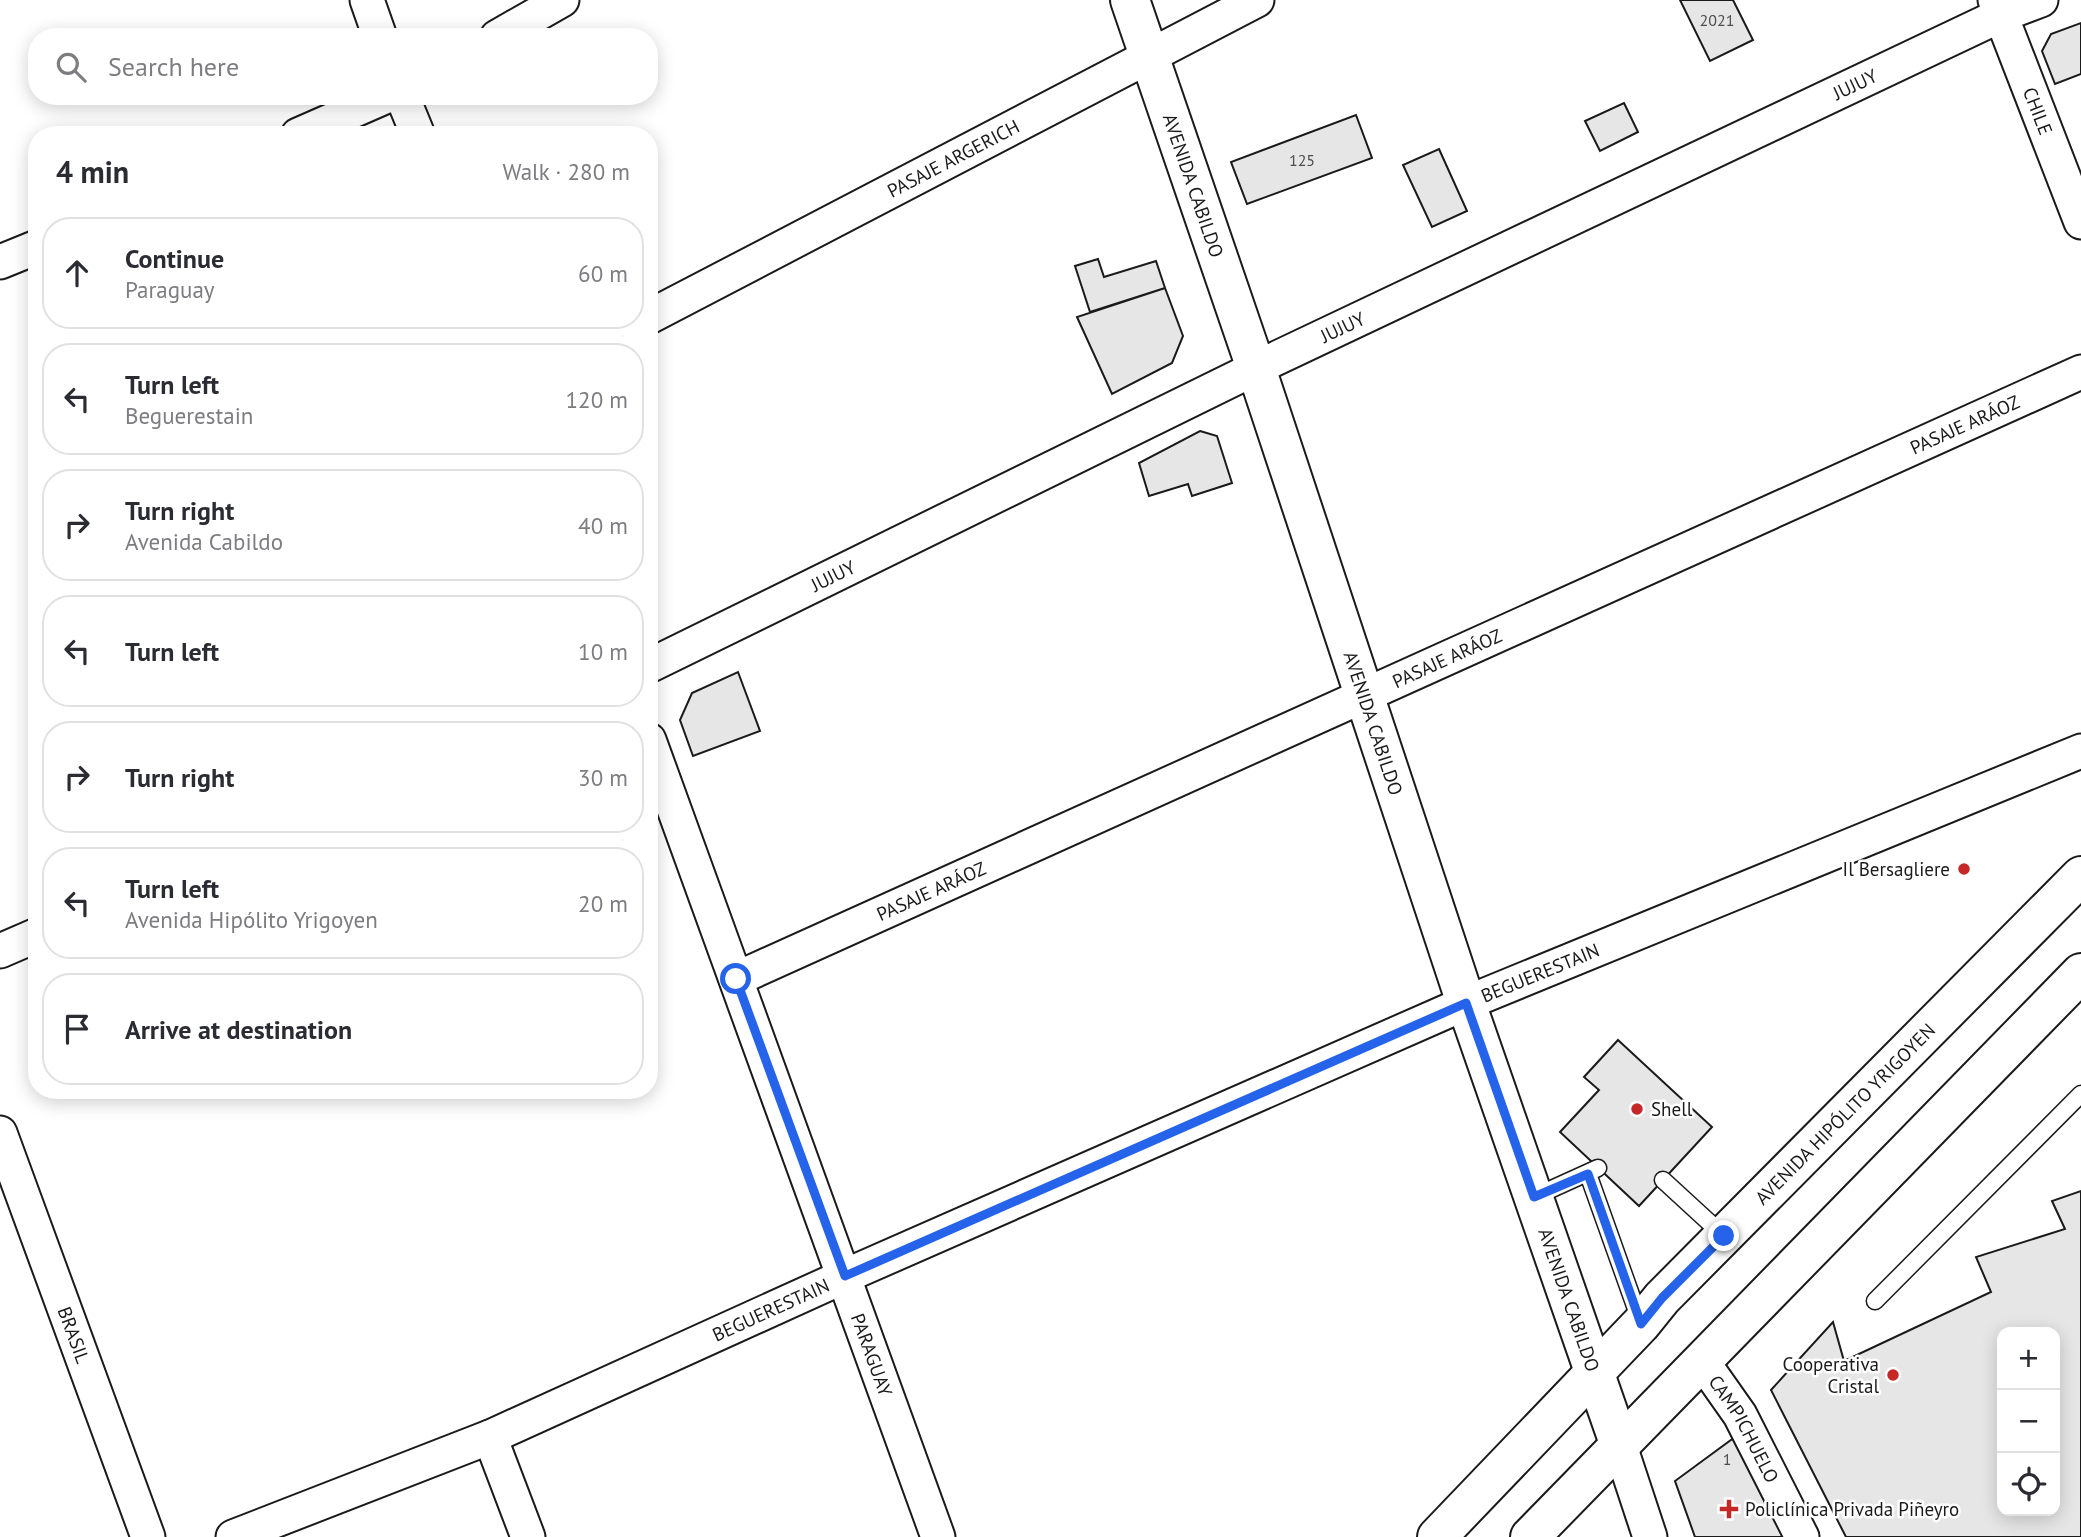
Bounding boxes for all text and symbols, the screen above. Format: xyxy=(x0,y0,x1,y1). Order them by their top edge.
house number: 2021 xyxy=(1700,10,1734,30)
search box xyxy=(28,28,658,105)
icon: search xyxy=(52,48,90,86)
text: Search here xyxy=(108,50,239,83)
street label: JUJUY xyxy=(1828,63,1881,105)
street label: CHILE xyxy=(2018,84,2058,138)
street label: AVENIDA CABILDO xyxy=(1158,110,1229,260)
street label: PASAJE ARGERICH xyxy=(883,114,1023,203)
house number: 125 xyxy=(1289,150,1315,170)
text: 4 min xyxy=(56,152,129,191)
text: Walk · 280 m xyxy=(503,157,630,186)
text: Continue xyxy=(125,242,224,275)
icon: ahead xyxy=(58,254,96,292)
text: 60 m xyxy=(578,259,628,288)
text: Paraguay xyxy=(125,275,215,304)
street label: JUJUY xyxy=(1316,306,1369,348)
text: Turn left xyxy=(125,368,219,401)
icon: left xyxy=(58,380,96,418)
text: 120 m xyxy=(566,385,628,414)
street label: PASAJE ARÁOZ xyxy=(1906,389,2023,460)
text: Beguerestain xyxy=(125,401,253,430)
text: Turn right xyxy=(125,494,234,527)
icon: right xyxy=(58,506,96,544)
text: 40 m xyxy=(578,511,628,540)
text: Avenida Cabildo xyxy=(125,527,283,556)
street label: JUJUY xyxy=(806,554,860,597)
street label: PASAJE ARÁOZ xyxy=(1388,623,1505,693)
icon: left xyxy=(58,632,96,670)
text: Turn left xyxy=(125,635,219,668)
text: 10 m xyxy=(578,637,628,666)
street label: AVENIDA CABILDO xyxy=(1338,648,1408,798)
icon: right xyxy=(58,758,96,796)
text: Turn right xyxy=(125,761,234,794)
text: 30 m xyxy=(578,763,628,792)
street label: PASAJE ARÁOZ xyxy=(873,856,990,926)
place label: Il Bersagliere xyxy=(1843,857,1950,881)
marker: Il Bersagliere xyxy=(1956,861,1972,877)
text: Turn left xyxy=(125,872,219,905)
icon: left xyxy=(58,884,96,922)
text: 20 m xyxy=(578,889,628,918)
text: Avenida Hipólito Yrigoyen xyxy=(125,905,378,934)
street label: BEGUERESTAIN xyxy=(1477,938,1603,1008)
route start xyxy=(720,963,751,994)
icon: arrive xyxy=(58,1010,96,1048)
text: Arrive at destination xyxy=(125,1013,352,1046)
street label: AVENIDA HIPÓLITO YRIGOYEN xyxy=(1750,1018,1940,1209)
place label: Shell xyxy=(1651,1097,1693,1121)
marker: Shell xyxy=(1629,1101,1645,1117)
route end xyxy=(1708,1220,1739,1251)
street label: AVENIDA CABILDO xyxy=(1533,1225,1605,1375)
street label: BEGUERESTAIN xyxy=(708,1273,833,1347)
street label: BRASIL xyxy=(53,1303,95,1367)
street label: PARAGUAY xyxy=(846,1310,898,1400)
map controls xyxy=(1997,1327,2060,1516)
button: + xyxy=(1997,1327,2060,1390)
place label: Cooperativa Cristal xyxy=(1783,1352,1879,1398)
marker: Cooperativa Cristal xyxy=(1885,1367,1901,1383)
street label: CAMPICHUELO xyxy=(1704,1370,1784,1487)
button: − xyxy=(1997,1390,2060,1453)
house number: 1 xyxy=(1723,1449,1731,1469)
button: locate xyxy=(1997,1453,2060,1516)
place label: Policlínica Privada Piñeyro xyxy=(1745,1497,1959,1521)
marker: Policlínica Privada Piñeyro xyxy=(1719,1499,1739,1519)

